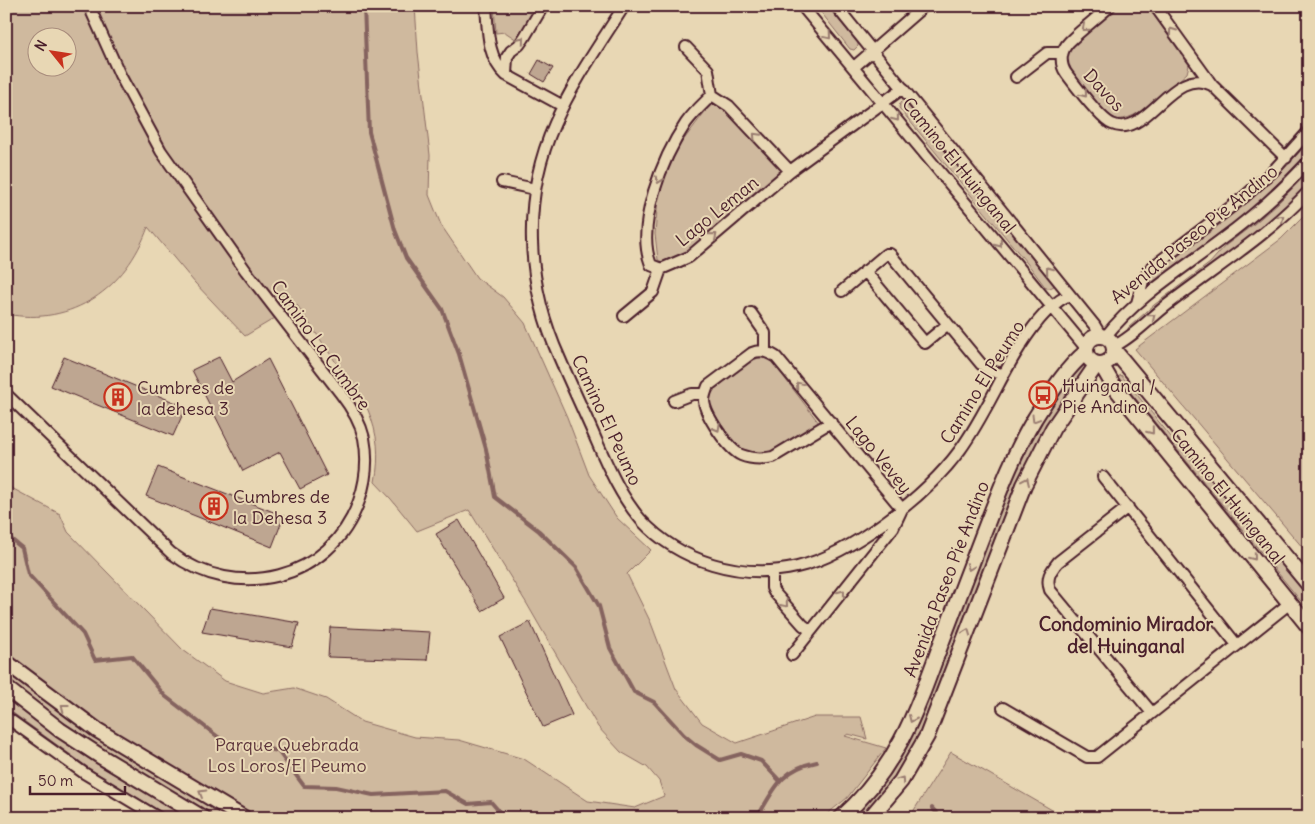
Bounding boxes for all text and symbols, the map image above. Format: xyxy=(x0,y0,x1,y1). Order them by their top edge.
one-way arrow xyxy=(1081,23,1090,32)
one-way arrow xyxy=(1169,27,1178,37)
north arrow xyxy=(28,28,78,78)
one-way arrow xyxy=(823,31,832,40)
text: N xyxy=(31,37,51,54)
one-way arrow xyxy=(516,37,525,46)
street label: Davos xyxy=(1079,64,1129,116)
one-way arrow xyxy=(1078,88,1086,97)
street label: Camino El Huinganal xyxy=(897,92,1021,238)
one-way arrow xyxy=(890,112,898,121)
one-way arrow xyxy=(753,132,762,141)
street label: Avenida Paseo Pie Andino xyxy=(1106,159,1282,309)
street label: Lago Leman xyxy=(671,171,763,251)
one-way arrow xyxy=(655,175,665,183)
one-way arrow xyxy=(1275,215,1284,224)
one-way arrow xyxy=(709,233,718,242)
one-way arrow xyxy=(993,238,1001,247)
one-way arrow xyxy=(1046,267,1055,276)
street label: Camino La Cumbre xyxy=(266,275,376,415)
one-way arrow xyxy=(1146,314,1155,323)
street label: Camino El Peumo xyxy=(935,316,1029,448)
street label: Camino El Peumo xyxy=(567,351,647,489)
place label: Huinganal / Pie Andino xyxy=(1062,374,1156,418)
place label: Cumbres de la dehesa 3 xyxy=(137,376,234,420)
bus stop icon: Huinganal / Pie Andino xyxy=(1028,380,1058,410)
building icon: Cumbres de la dehesa 3 xyxy=(103,382,133,412)
one-way arrow xyxy=(797,382,805,391)
street label: Lago Vevey xyxy=(841,412,917,498)
one-way arrow xyxy=(1032,413,1042,422)
one-way arrow xyxy=(710,423,720,432)
street label: Camino El Huinganal xyxy=(1166,423,1290,569)
one-way arrow xyxy=(1145,425,1153,434)
one-way arrow xyxy=(1020,477,1030,486)
street label: Avenida Paseo Pie Andino xyxy=(898,478,994,680)
place label: Cumbres de la Dehesa 3 xyxy=(233,485,330,529)
building icon: Cumbres de la Dehesa 3 xyxy=(199,491,229,521)
one-way arrow xyxy=(1247,551,1255,560)
one-way arrow xyxy=(966,562,976,571)
one-way arrow xyxy=(836,590,844,599)
one-way arrow xyxy=(779,599,788,608)
district label: Condominio Mirador del Huinganal xyxy=(1039,612,1214,658)
one-way arrow xyxy=(961,628,971,637)
one-way arrow xyxy=(60,704,70,713)
one-way arrow xyxy=(908,714,918,723)
park label: Parque Quebrada Los Loros/El Peumo xyxy=(207,733,367,777)
scale bar xyxy=(30,764,125,796)
text: 50 m xyxy=(38,771,73,790)
one-way arrow xyxy=(895,776,904,786)
one-way arrow xyxy=(198,790,207,800)

